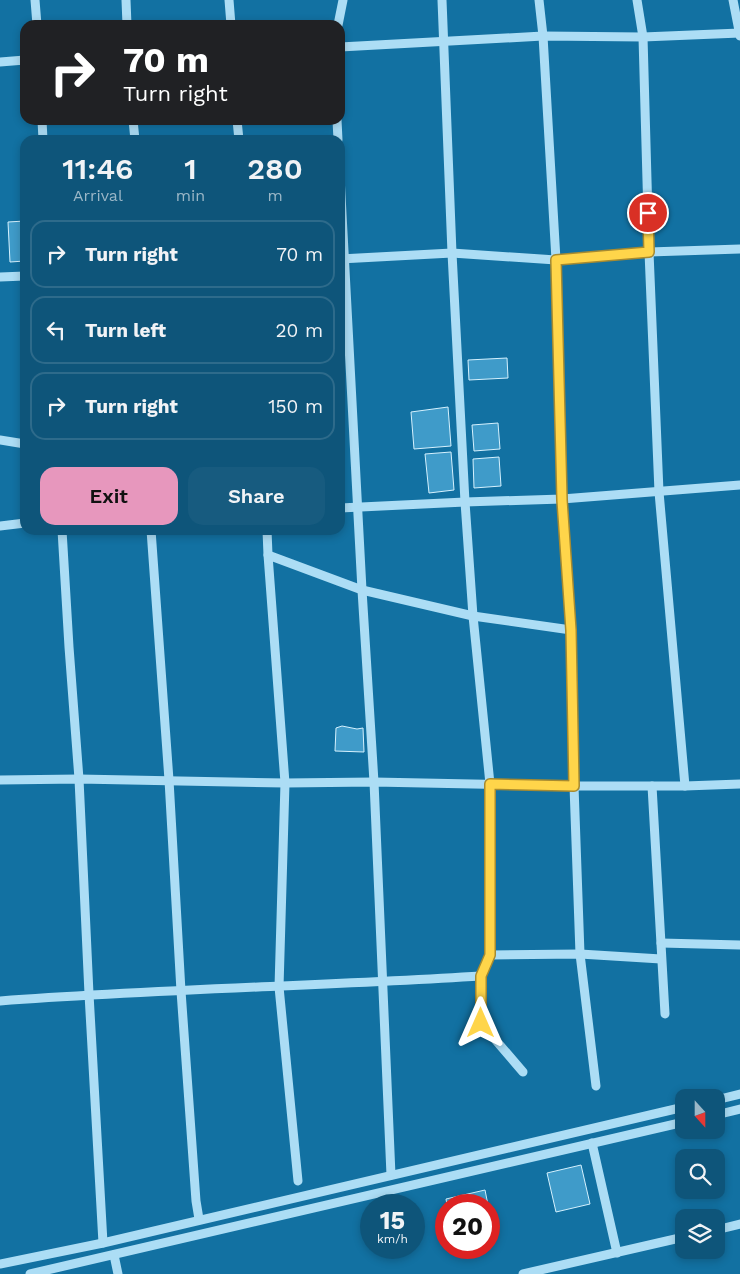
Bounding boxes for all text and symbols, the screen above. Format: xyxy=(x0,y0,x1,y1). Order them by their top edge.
text: 70 m xyxy=(123,39,209,81)
icon: right xyxy=(40,40,105,105)
text: Turn right xyxy=(123,81,228,106)
text: 11:46 xyxy=(62,151,134,186)
text: 1 xyxy=(184,151,197,186)
text: 280 xyxy=(247,151,303,186)
text: Arrival xyxy=(73,186,123,205)
text: min xyxy=(176,186,205,205)
text: m xyxy=(267,186,283,205)
pin xyxy=(627,192,669,234)
icon: arrive xyxy=(634,199,662,227)
icon: right xyxy=(42,240,70,268)
text: Turn right xyxy=(85,243,178,266)
text: 70 m xyxy=(276,243,323,266)
icon: left xyxy=(42,316,70,344)
text: Turn left xyxy=(85,319,166,342)
text: 20 m xyxy=(276,319,323,342)
icon: right xyxy=(42,392,70,420)
text: Turn right xyxy=(85,395,178,418)
text: 150 m xyxy=(268,395,323,418)
button: Exit xyxy=(40,467,178,525)
button: Share xyxy=(188,467,325,525)
position arrow xyxy=(454,996,506,1048)
north arrow xyxy=(675,1089,725,1139)
map controls xyxy=(675,1089,725,1259)
button: search xyxy=(675,1149,725,1199)
speed limit sign: 20 xyxy=(435,1194,500,1259)
text: 15 xyxy=(380,1206,405,1235)
button: layers xyxy=(675,1209,725,1259)
text: km/h xyxy=(377,1232,408,1246)

